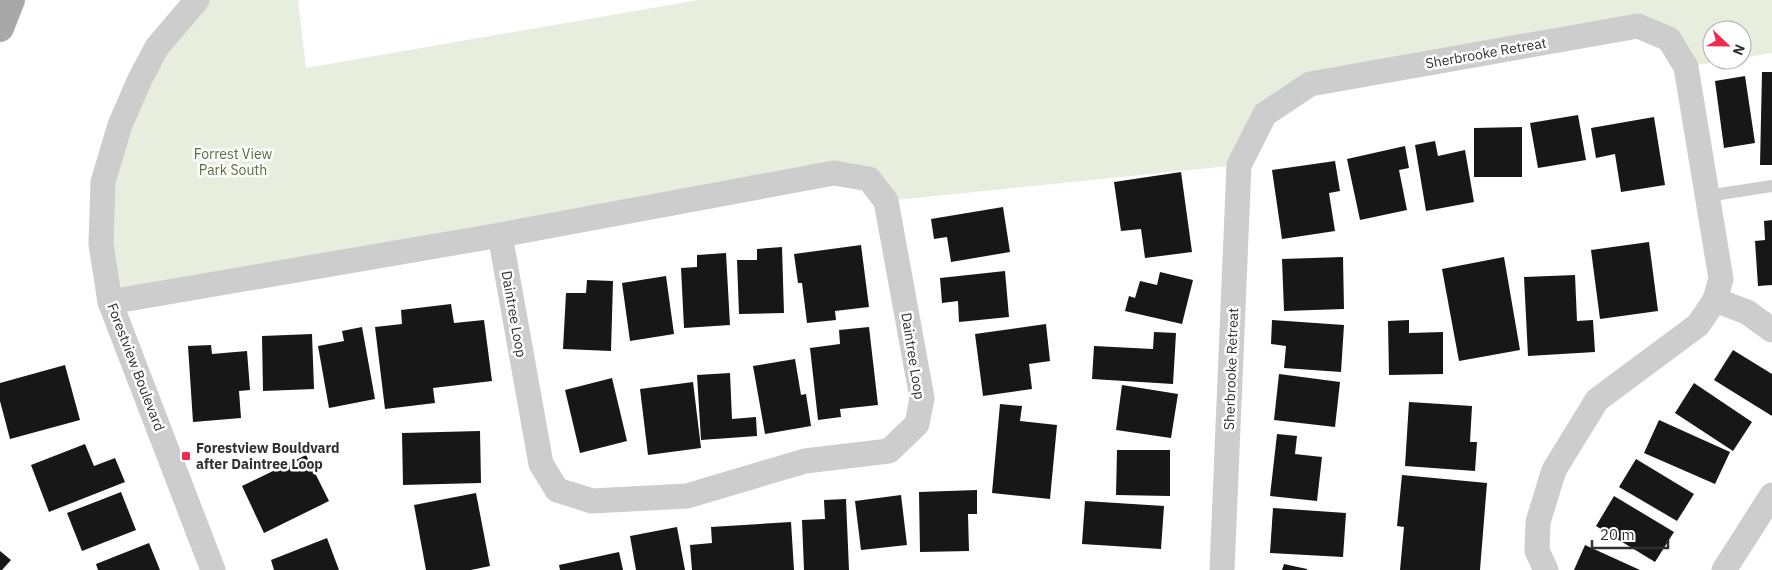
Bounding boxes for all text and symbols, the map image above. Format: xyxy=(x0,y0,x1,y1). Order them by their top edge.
north arrow xyxy=(1702,20,1752,70)
street label: Sherbrooke Retreat xyxy=(1424,33,1548,72)
text: N xyxy=(1729,42,1749,58)
park label: Forrest View Park South xyxy=(194,145,273,179)
street label: Daintree Loop xyxy=(498,269,530,359)
street label: Forestview Boulevard xyxy=(103,301,169,433)
street label: Sherbrooke Retreat xyxy=(1220,307,1242,430)
street label: Daintree Loop xyxy=(897,311,929,401)
place label: Forestview Bouldvard after Daintree Loop xyxy=(196,439,340,473)
marker: Forestview Bouldvard after Daintree Loop xyxy=(180,450,192,462)
scale bar xyxy=(1592,518,1668,550)
text: 20 m xyxy=(1600,525,1635,544)

